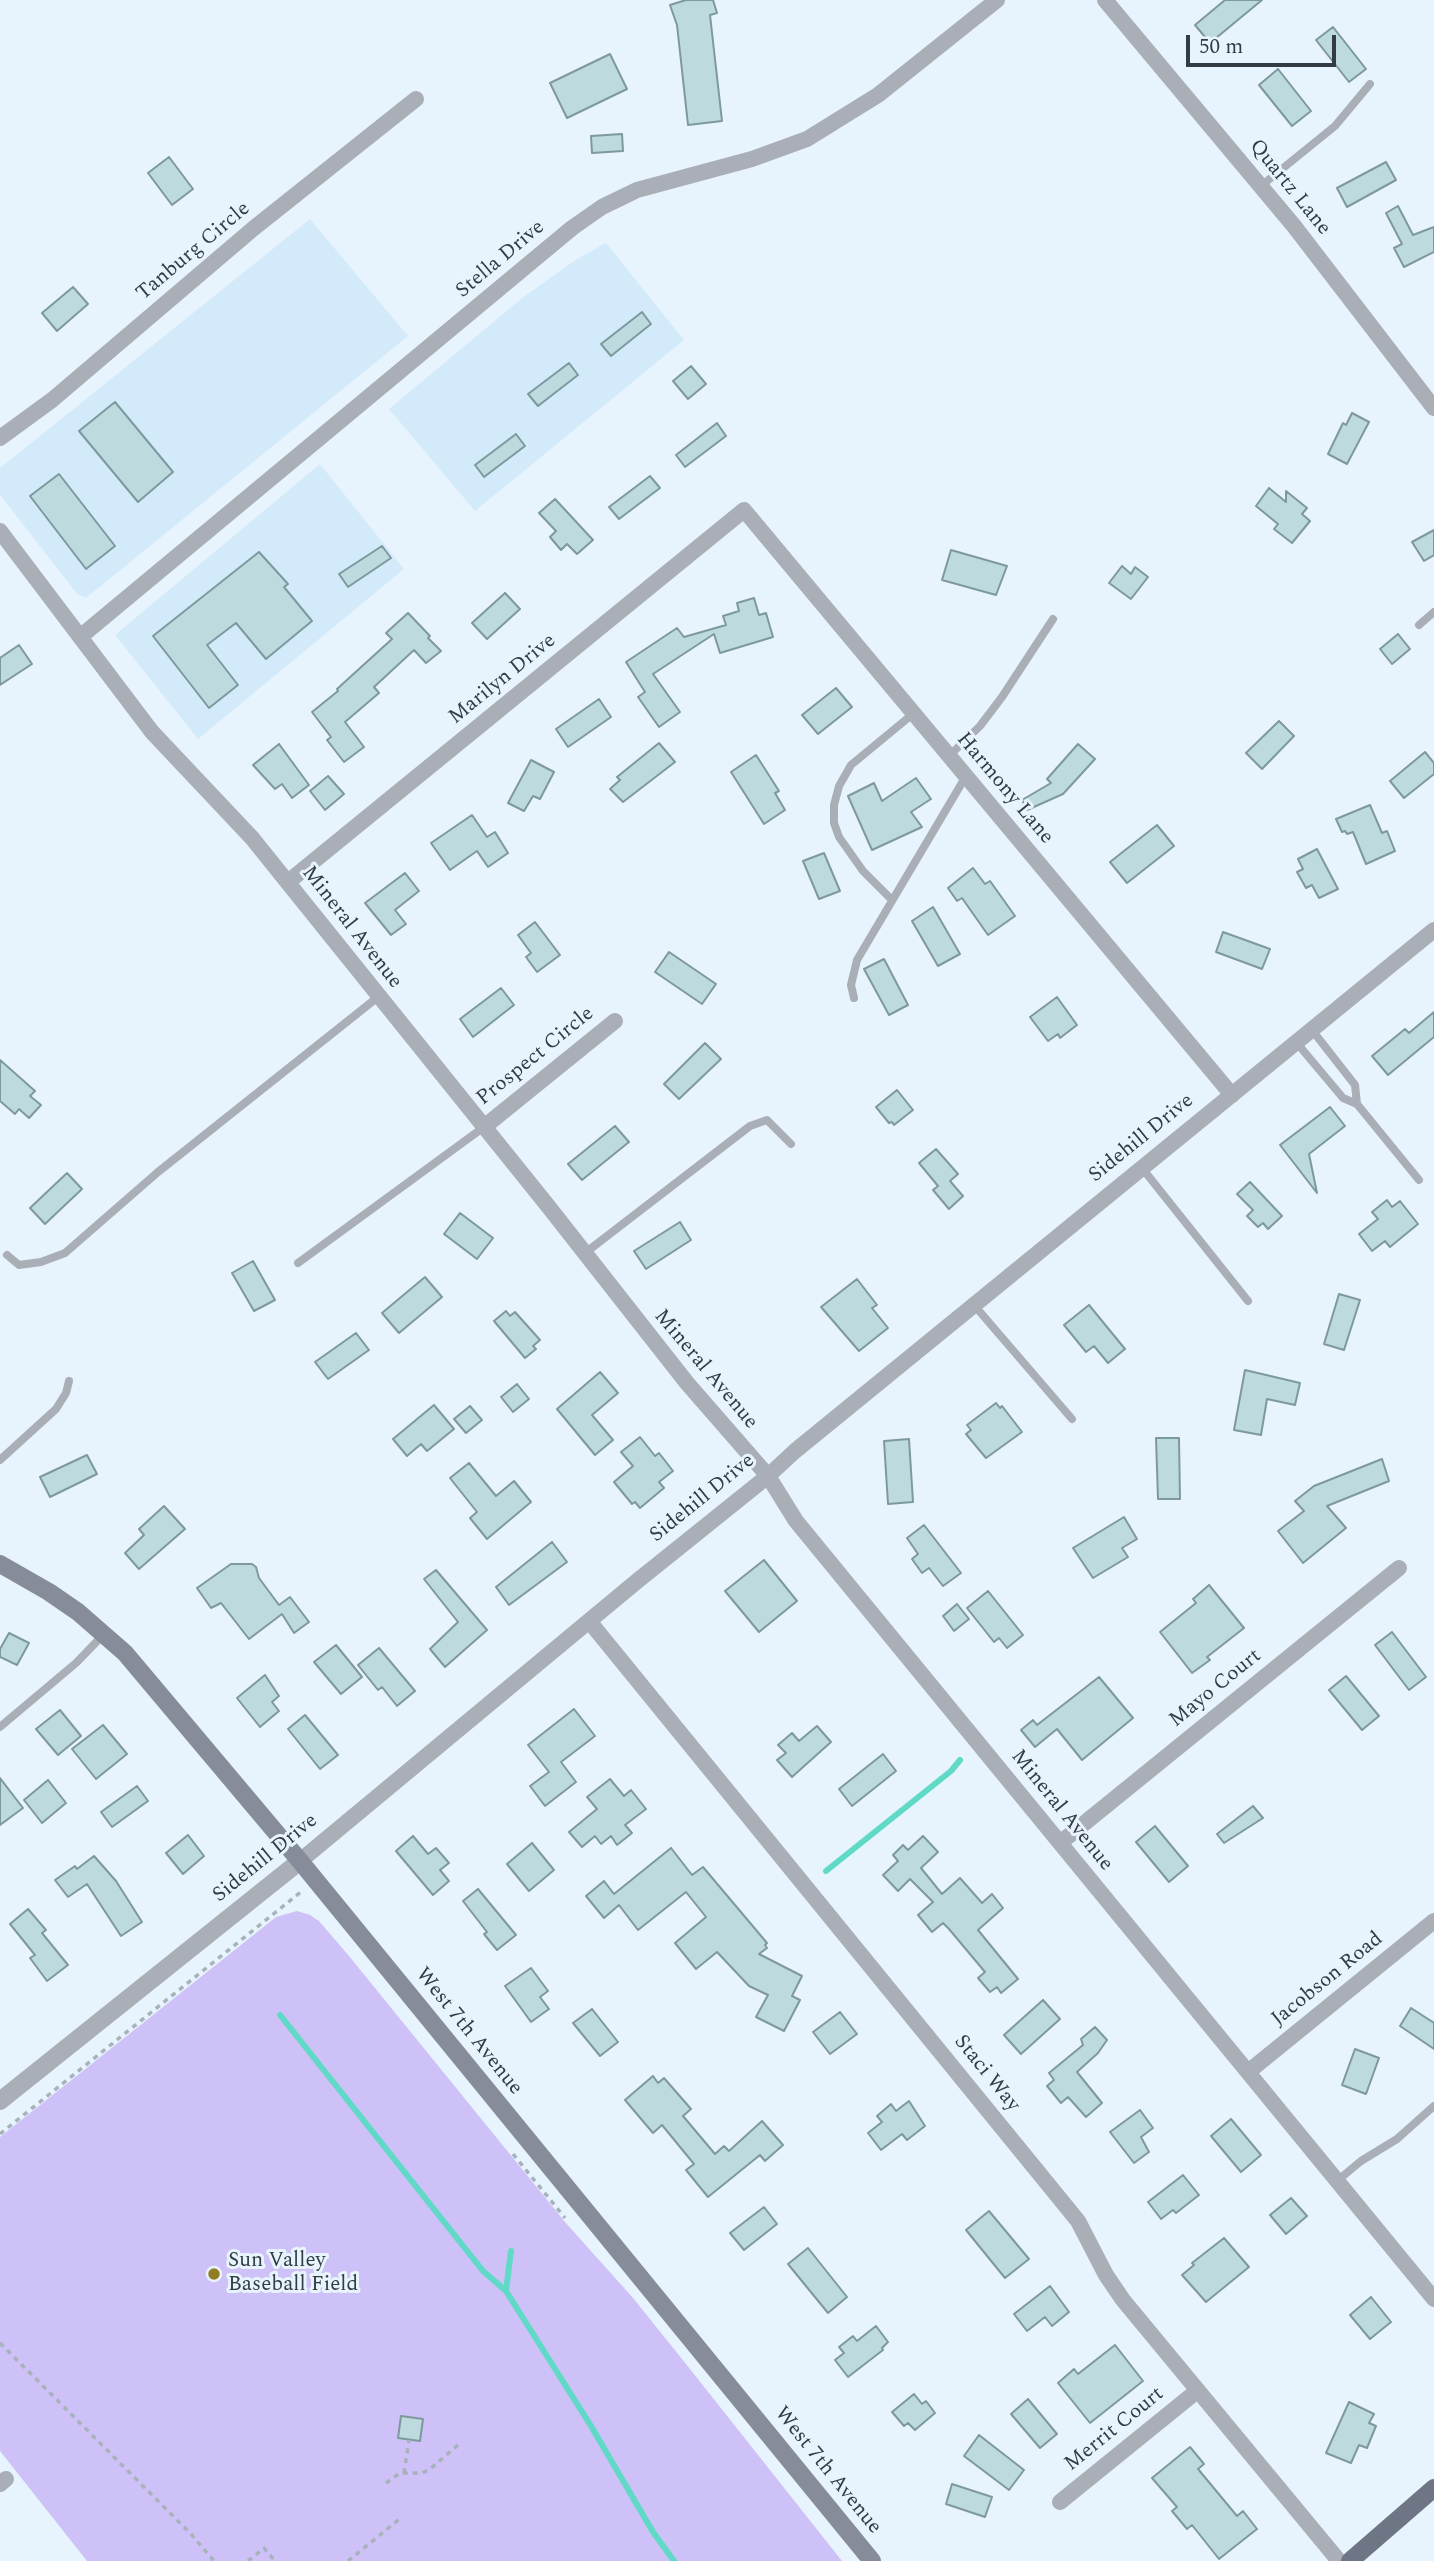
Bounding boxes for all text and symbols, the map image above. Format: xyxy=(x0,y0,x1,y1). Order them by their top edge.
scale bar xyxy=(1189,21,1340,65)
text: 50 m xyxy=(1199,31,1243,63)
street label: Quartz Lane xyxy=(1243,135,1335,241)
street label: Tanburg Circle xyxy=(132,197,256,307)
street label: Stella Drive xyxy=(451,216,551,304)
street label: Marilyn Drive xyxy=(444,629,562,731)
street label: Harmony Lane xyxy=(950,728,1058,850)
street label: Mineral Avenue xyxy=(295,862,407,994)
street label: Prospect Circle xyxy=(472,1002,600,1112)
street label: Sidehill Drive xyxy=(1085,1089,1199,1189)
street label: Mineral Avenue xyxy=(648,1305,762,1435)
street label: Sidehill Drive xyxy=(646,1449,760,1549)
street label: Mayo Court xyxy=(1165,1644,1267,1734)
street label: Mineral Avenue xyxy=(1004,1745,1118,1877)
street label: Sidehill Drive xyxy=(209,1809,323,1909)
street label: Jacobson Road xyxy=(1267,1927,1389,2033)
street label: West 7th Avenue xyxy=(409,1963,527,2101)
street label: Staci Way xyxy=(947,2031,1025,2117)
place label: Sun Valley Baseball Field xyxy=(228,2249,358,2299)
marker: Sun Valley Baseball Field xyxy=(206,2266,222,2282)
street label: Merrit Court xyxy=(1060,2382,1170,2478)
street label: West 7th Avenue xyxy=(768,2402,886,2540)

